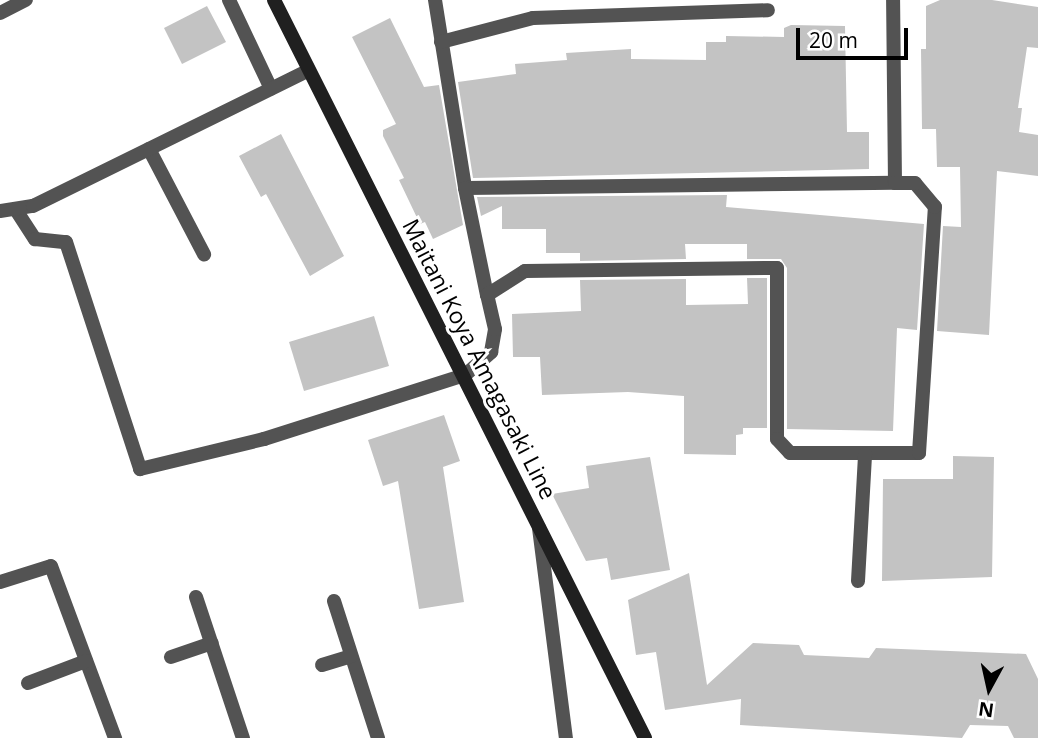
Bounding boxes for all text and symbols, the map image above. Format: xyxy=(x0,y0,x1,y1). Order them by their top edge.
scale bar xyxy=(800,14,912,58)
text: 20 m xyxy=(809,26,858,54)
street label: Maitani Koya Amagasaki Line xyxy=(397,214,563,504)
north arrow xyxy=(954,654,1024,724)
text: N xyxy=(977,696,996,724)

